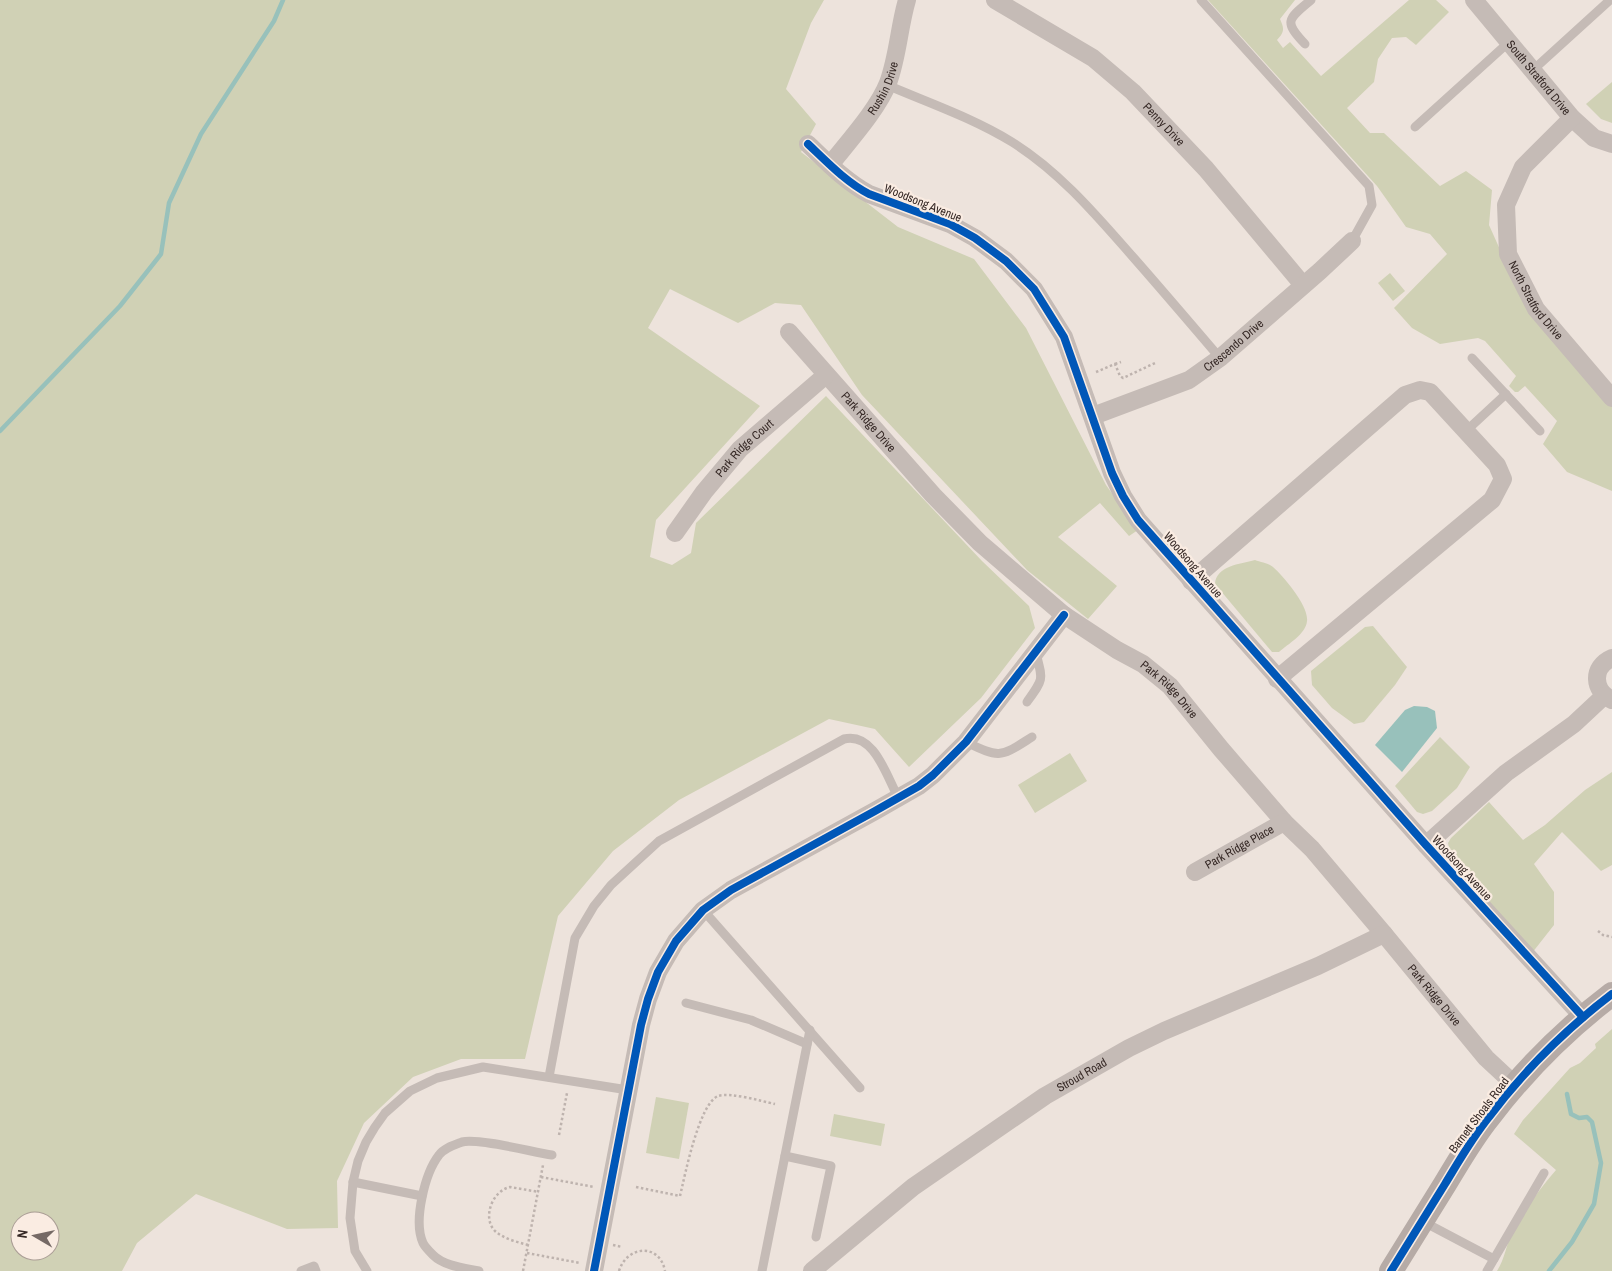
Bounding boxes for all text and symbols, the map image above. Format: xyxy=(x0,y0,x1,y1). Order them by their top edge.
street label: South Stratford Drive xyxy=(1503,37,1574,118)
street label: Rushin Drive xyxy=(864,60,902,118)
street label: Penny Drive xyxy=(1139,99,1188,150)
street label: Woodsong Avenue xyxy=(882,180,964,226)
street label: North Stratford Drive xyxy=(1505,258,1567,343)
street label: Crescendo Drive xyxy=(1200,316,1267,375)
street label: Park Ridge Drive xyxy=(837,388,899,456)
street label: Park Ridge Court xyxy=(712,416,777,481)
street label: Woodsong Avenue xyxy=(1160,529,1226,601)
street label: Park Ridge Drive xyxy=(1137,657,1201,722)
street label: Park Ridge Place xyxy=(1202,821,1277,873)
street label: Woodsong Avenue xyxy=(1429,832,1495,904)
street label: Park Ridge Drive xyxy=(1404,961,1464,1029)
street label: Stroud Road xyxy=(1054,1054,1110,1096)
street label: Barnett Shoals Road xyxy=(1445,1074,1513,1156)
north arrow xyxy=(10,1211,60,1261)
text: N xyxy=(13,1228,32,1239)

